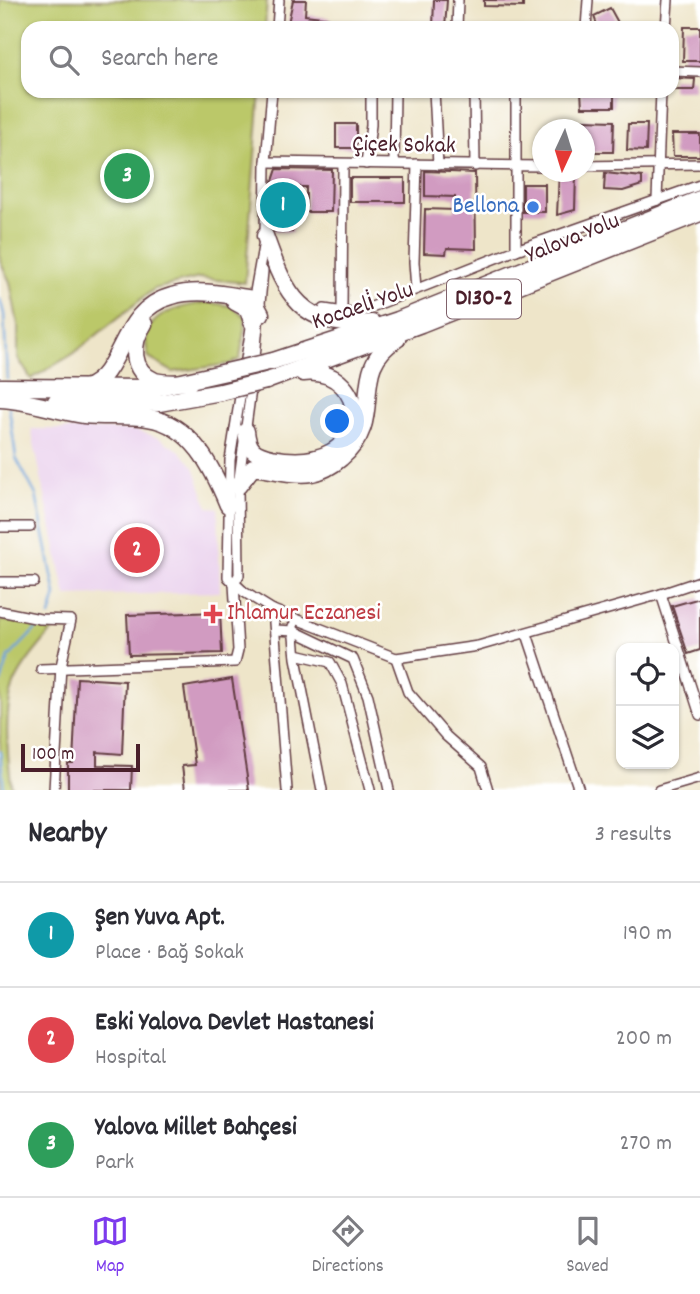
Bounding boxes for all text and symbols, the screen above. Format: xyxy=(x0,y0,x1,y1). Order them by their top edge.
search box xyxy=(21,21,679,98)
icon: search xyxy=(45,41,83,79)
text: Search here xyxy=(101,41,219,78)
north arrow xyxy=(532,119,595,182)
street label: Çiçek Sokak xyxy=(352,128,456,164)
pin: 3 xyxy=(104,150,150,202)
pin: 1 xyxy=(260,179,306,231)
place label: Bellona xyxy=(453,190,520,224)
marker: Bellona xyxy=(525,199,541,215)
street label: Yalova Yolu xyxy=(521,205,625,273)
street label: Kocaeli̇ Yolu xyxy=(308,274,418,340)
road number: D130-2 xyxy=(447,280,521,318)
your location xyxy=(320,404,354,438)
pin: 2 xyxy=(114,524,160,576)
place label: Ihlamur Eczanesi xyxy=(227,597,381,631)
marker: Ihlamur Eczanesi xyxy=(205,606,221,622)
map controls xyxy=(616,643,679,769)
button: locate xyxy=(616,643,679,706)
button: layers xyxy=(616,706,679,769)
scale bar xyxy=(21,741,140,773)
text: 100 m xyxy=(32,742,74,769)
text: Nearby xyxy=(28,814,106,857)
text: 3 results xyxy=(595,819,672,852)
text: Şen Yuva Apt. xyxy=(95,900,225,937)
text: 1 xyxy=(48,918,54,951)
text: 190 m xyxy=(623,918,672,951)
text: Place · Bağ Sokak xyxy=(95,937,244,970)
text: Eski Yalova Devlet Hastanesi xyxy=(95,1005,374,1042)
text: 2 xyxy=(46,1023,56,1056)
text: 200 m xyxy=(616,1023,672,1056)
text: Hospital xyxy=(95,1042,166,1075)
text: Yalova Millet Bahçesi xyxy=(95,1110,297,1147)
text: 3 xyxy=(46,1128,56,1161)
text: 270 m xyxy=(620,1128,672,1161)
text: Park xyxy=(95,1147,134,1180)
tab: Map xyxy=(91,1212,129,1281)
tab: Directions xyxy=(312,1212,384,1281)
tab: Saved xyxy=(566,1212,609,1281)

